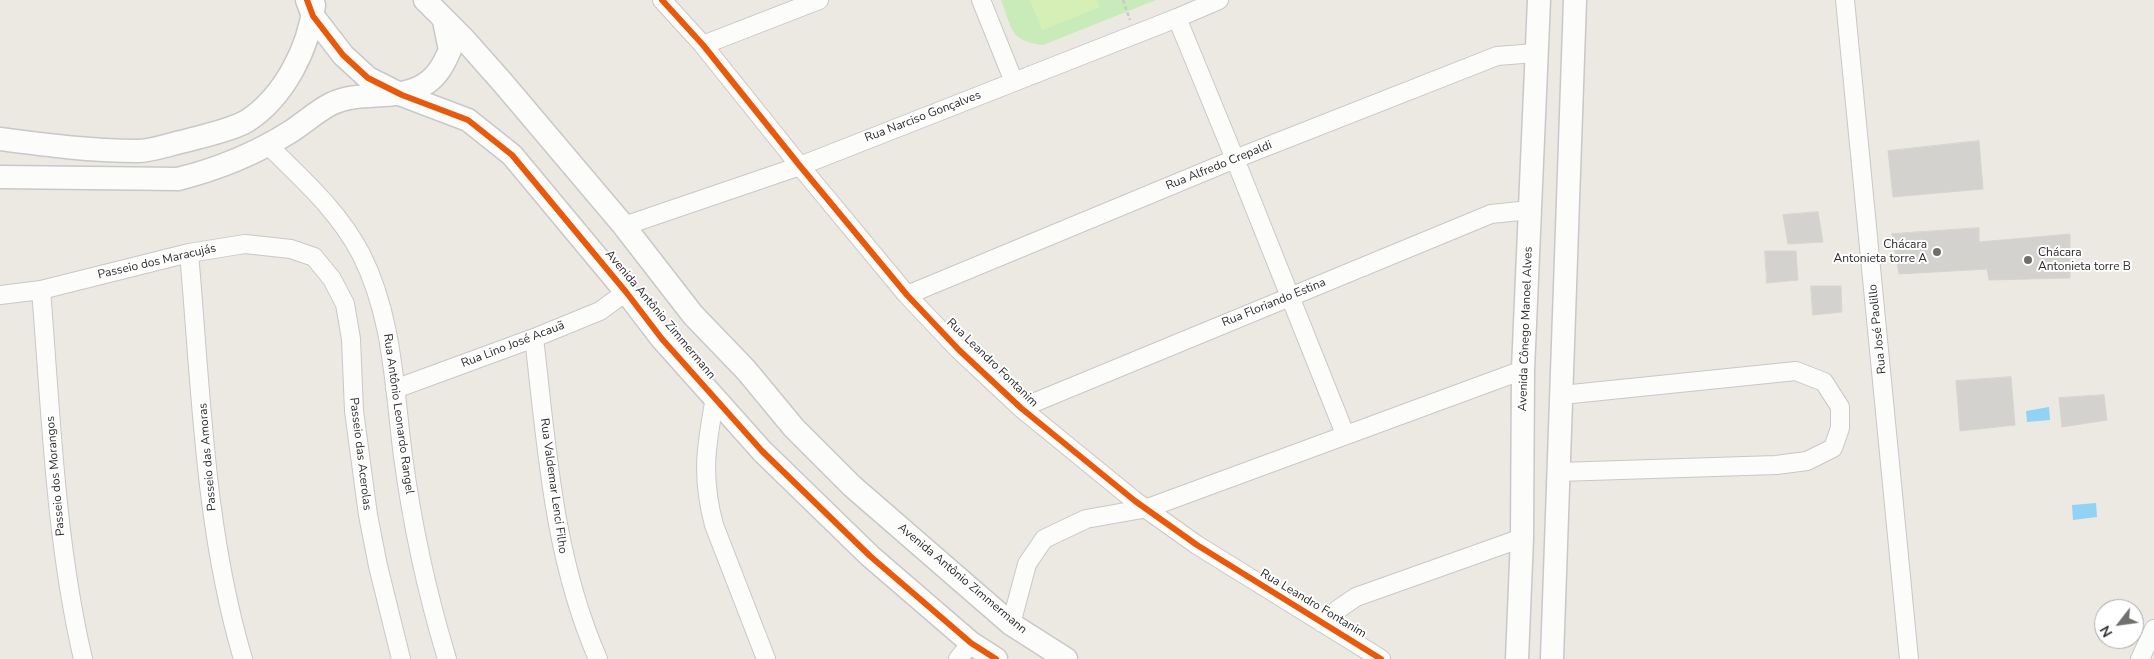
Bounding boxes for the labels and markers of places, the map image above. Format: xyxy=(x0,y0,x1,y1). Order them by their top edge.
place label: Chácara Antonieta torre A xyxy=(1833,238,1927,266)
marker: Chácara Antonieta torre A xyxy=(1931,246,1943,258)
place label: Chácara Antonieta torre B xyxy=(2038,246,2131,274)
marker: Chácara Antonieta torre B xyxy=(2022,254,2034,266)

